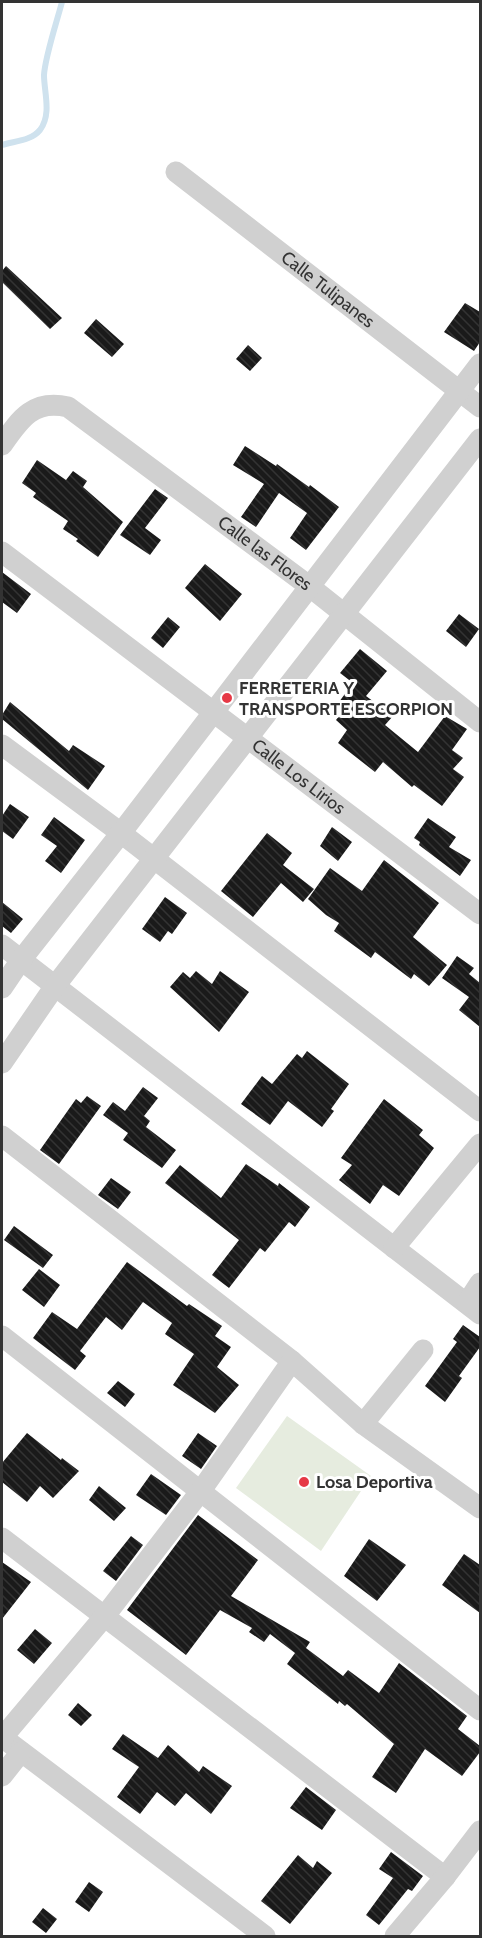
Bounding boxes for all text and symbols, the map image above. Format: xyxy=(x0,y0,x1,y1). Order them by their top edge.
street label: Calle Tulipanes xyxy=(277,246,379,332)
street label: Calle las Flores xyxy=(214,511,316,595)
place label: FERRETERIA Y TRANSPORTE ESCORPION xyxy=(239,677,453,720)
marker: FERRETERIA Y TRANSPORTE ESCORPION xyxy=(220,691,234,705)
street label: Calle Los Lirios xyxy=(247,734,350,819)
place label: Losa Deportiva xyxy=(316,1471,433,1493)
marker: Losa Deportiva xyxy=(297,1475,311,1489)

